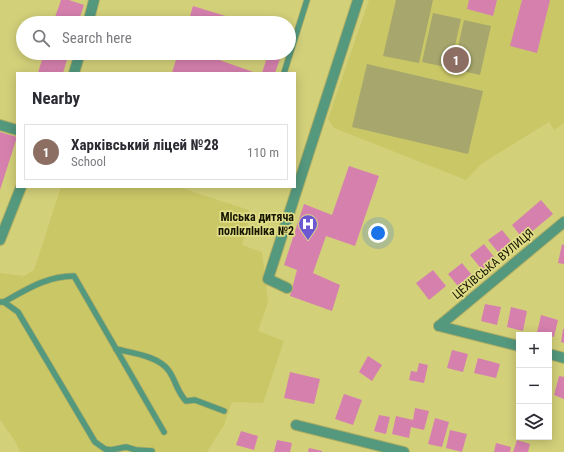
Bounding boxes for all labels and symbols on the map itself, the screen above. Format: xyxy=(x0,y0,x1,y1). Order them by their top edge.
pin: 1 xyxy=(443,45,469,75)
place label: Міська дитяча поліклініка №2 xyxy=(218,210,294,238)
hospital icon: Міська дитяча поліклініка №2 xyxy=(297,213,319,241)
your location xyxy=(368,223,388,243)
street label: ЦЕХІВСЬКА ВУЛИЦЯ xyxy=(450,226,536,302)

